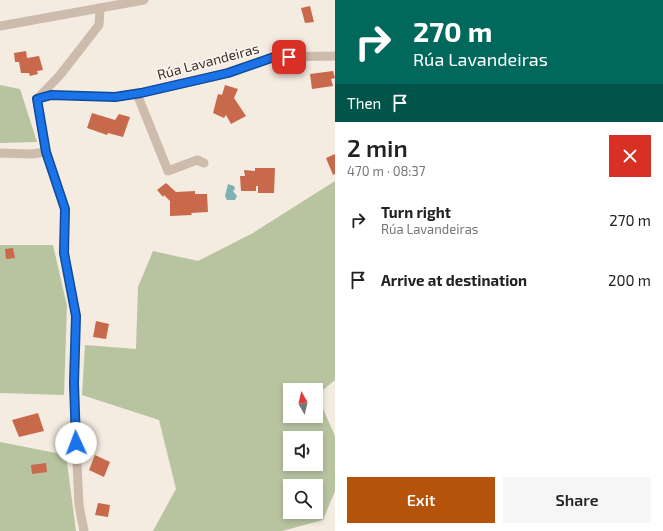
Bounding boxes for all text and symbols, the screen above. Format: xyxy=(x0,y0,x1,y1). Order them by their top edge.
text: 270 m xyxy=(413,14,492,48)
icon: right xyxy=(347,16,399,68)
street label: Rúa Lavandeiras xyxy=(155,39,261,83)
pin xyxy=(272,40,306,74)
icon: arrive xyxy=(278,46,300,68)
text: Rúa Lavandeiras xyxy=(413,48,548,70)
icon: arrive xyxy=(389,92,411,114)
text: Then xyxy=(347,94,381,112)
text: 2 min xyxy=(347,133,408,162)
button: close xyxy=(609,135,651,177)
text: 470 m · 08:37 xyxy=(347,163,425,179)
text: Turn right xyxy=(381,203,451,221)
icon: right xyxy=(347,209,369,231)
text: 270 m xyxy=(609,211,651,229)
text: Rúa Lavandeiras xyxy=(381,221,478,237)
icon: arrive xyxy=(347,269,369,291)
text: Arrive at destination xyxy=(381,271,527,289)
text: 200 m xyxy=(608,271,651,289)
north arrow xyxy=(283,383,323,423)
map controls xyxy=(283,383,323,519)
position arrow xyxy=(55,422,97,464)
button: sound xyxy=(283,431,323,471)
button: Exit xyxy=(347,477,495,523)
button: Share xyxy=(503,477,651,523)
button: search xyxy=(283,479,323,519)

